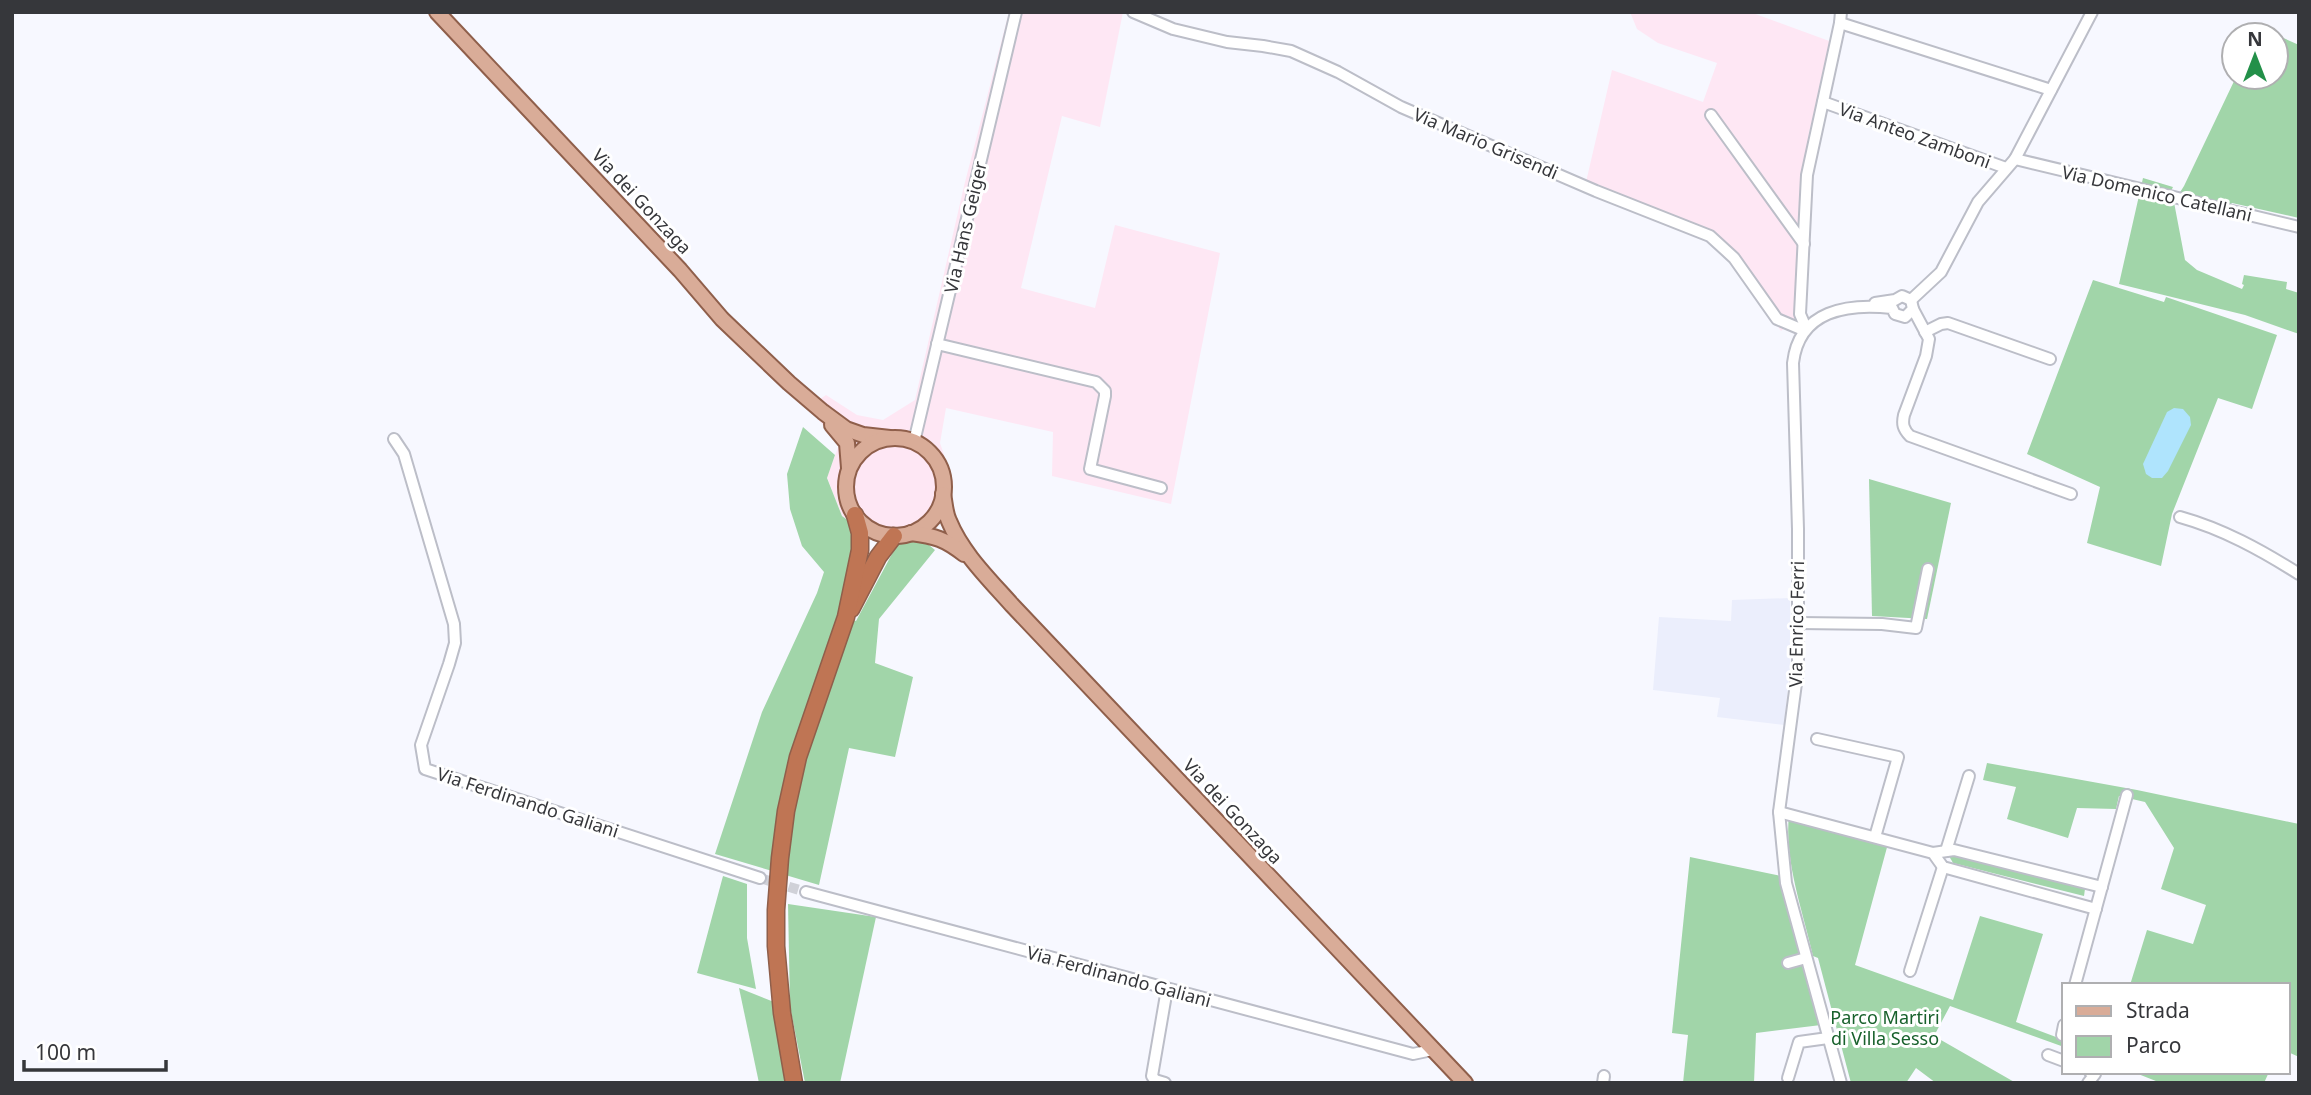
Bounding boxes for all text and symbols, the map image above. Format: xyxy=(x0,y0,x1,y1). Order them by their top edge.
north arrow xyxy=(2220,21,2290,91)
text: N xyxy=(2247,26,2263,52)
street label: Via Anteo Zamboni xyxy=(1836,96,1994,174)
street label: Via Mario Grisendi xyxy=(1410,102,1562,184)
street label: Via dei Gonzaga xyxy=(587,143,697,259)
street label: Via Hans Geiger xyxy=(938,158,992,295)
street label: Via Domenico Catellani xyxy=(2060,159,2254,227)
street label: Via Enrico Ferri xyxy=(1783,560,1809,688)
street label: Via dei Gonzaga xyxy=(1178,753,1288,869)
street label: Via Ferdinando Galiani xyxy=(434,761,622,843)
street label: Via Ferdinando Galiani xyxy=(1024,940,1214,1012)
legend xyxy=(2062,983,2290,1074)
text: Strada xyxy=(2126,996,2190,1024)
park label: Parco Martiri di Villa Sesso xyxy=(1830,1005,1940,1050)
scale bar xyxy=(24,1028,166,1072)
text: Parco xyxy=(2126,1031,2182,1059)
text: 100 m xyxy=(35,1038,96,1066)

